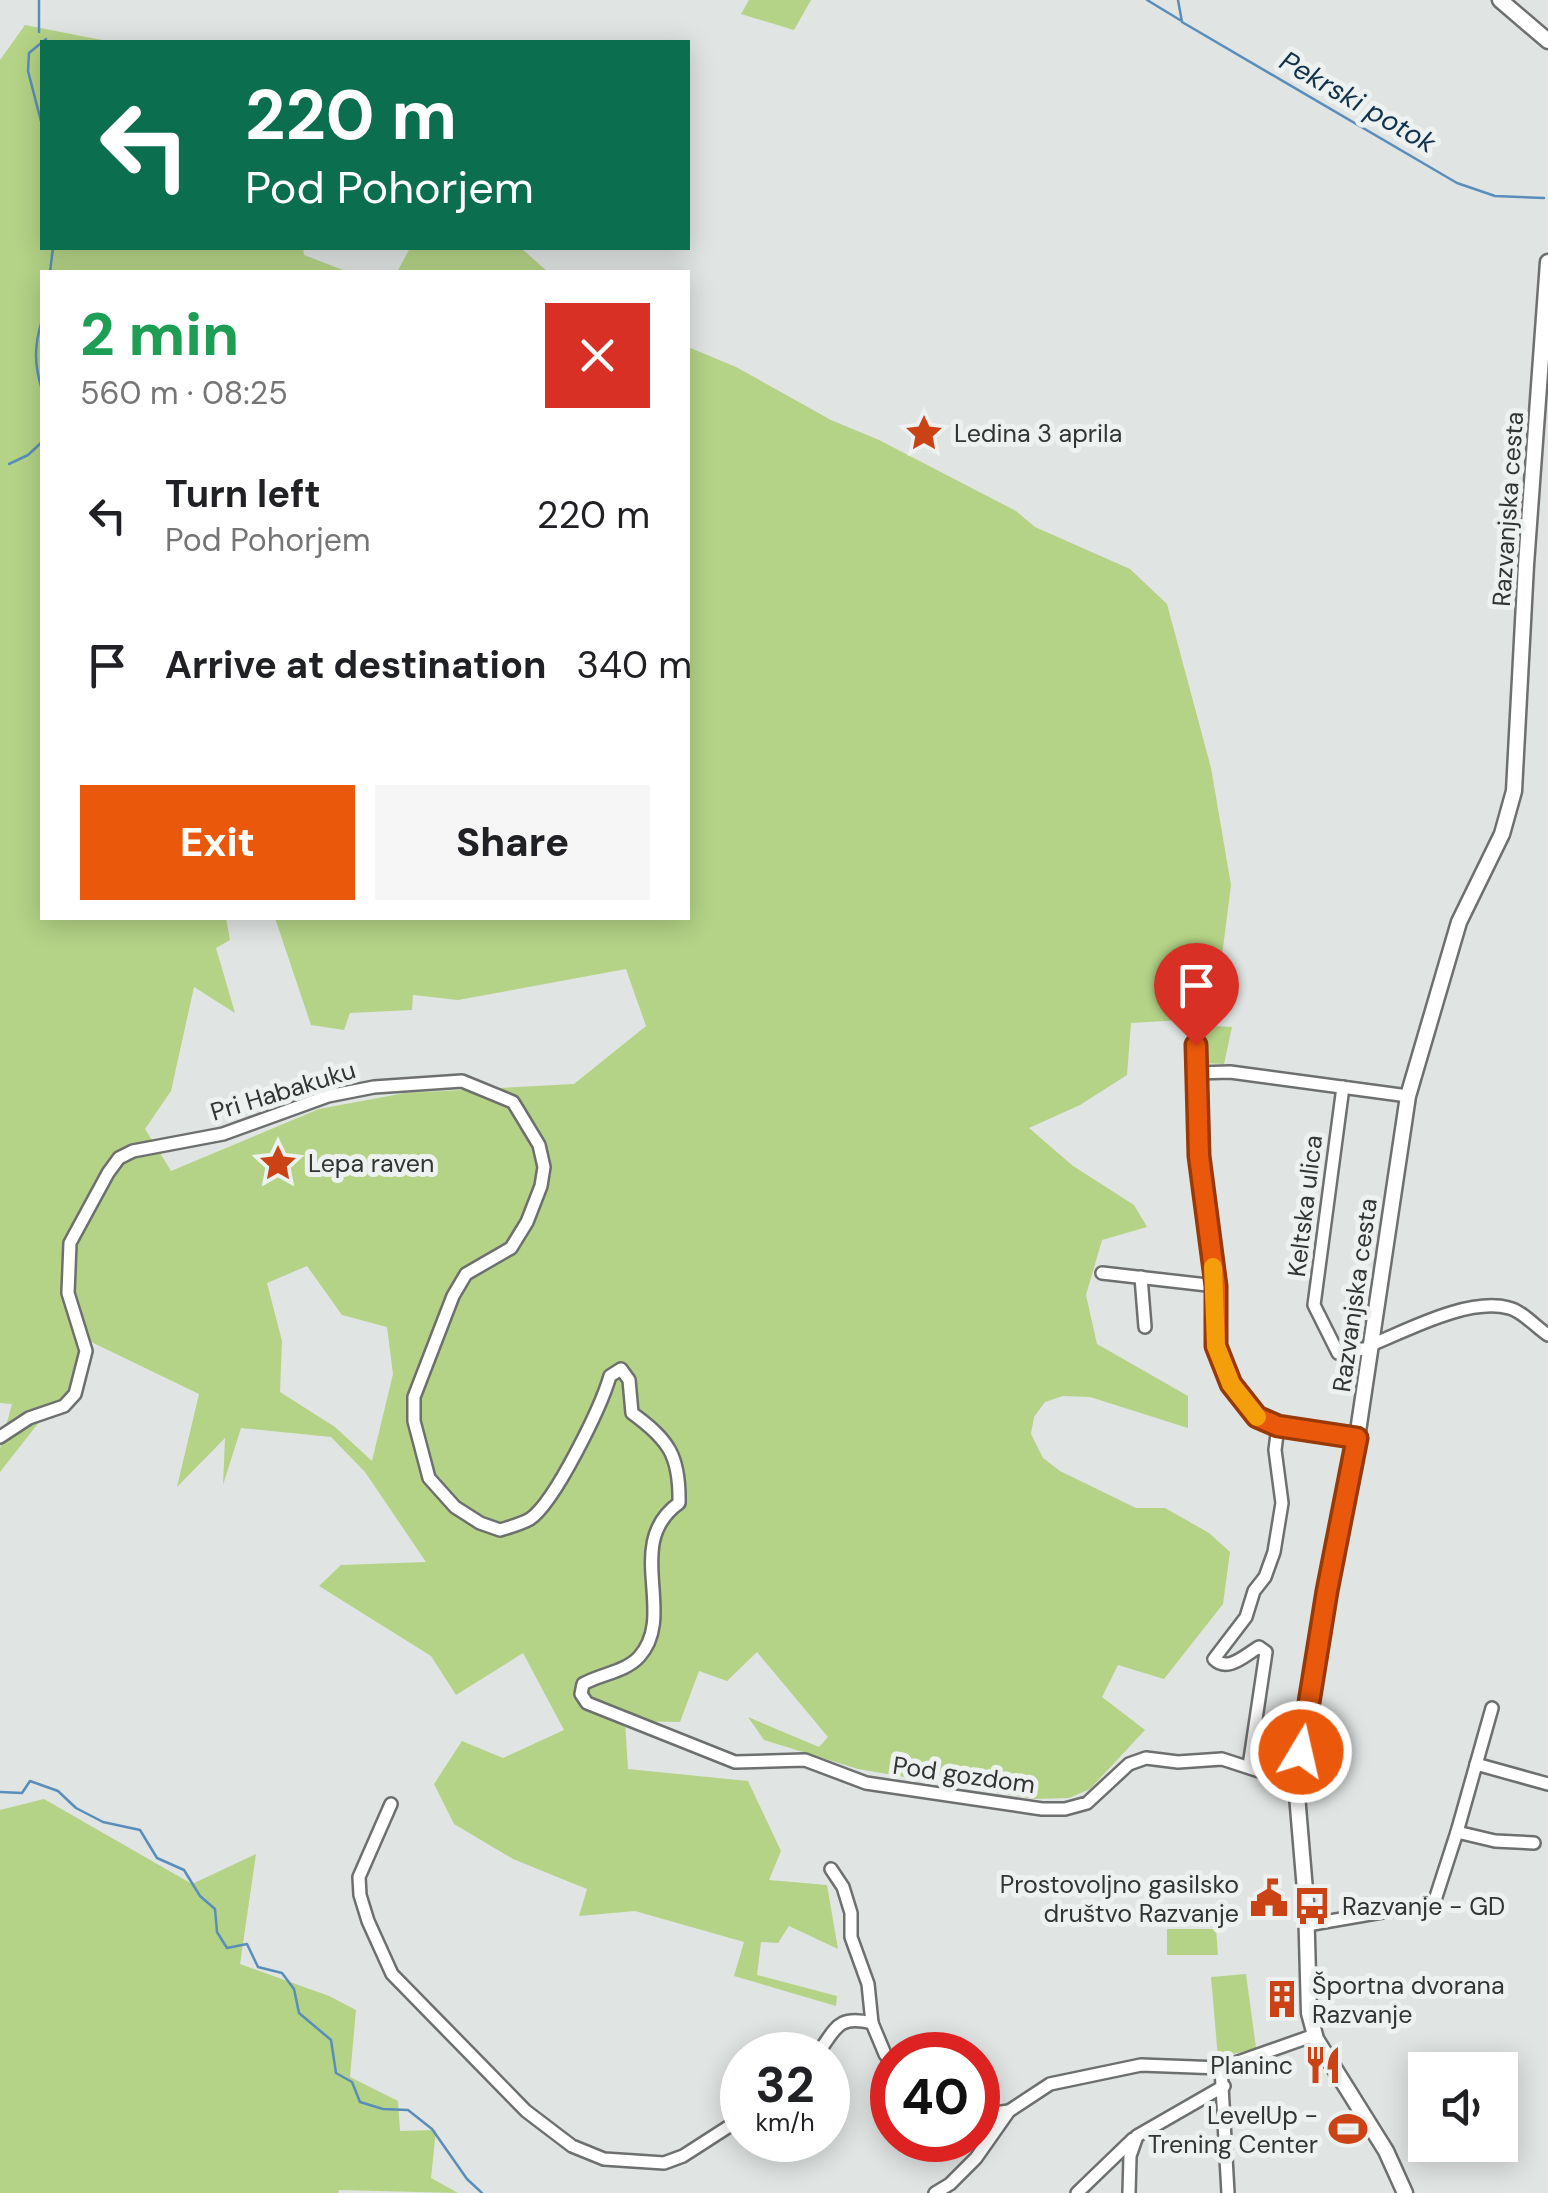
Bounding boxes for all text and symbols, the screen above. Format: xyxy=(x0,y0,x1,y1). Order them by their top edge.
water label: Pekrski potok xyxy=(1273,42,1443,162)
text: 220 m xyxy=(245,70,457,161)
icon: left xyxy=(80,80,210,210)
text: Pod Pohorjem xyxy=(245,158,534,217)
text: 2 min xyxy=(80,295,239,374)
button: close xyxy=(545,303,650,408)
text: 560 m · 08:25 xyxy=(80,372,288,414)
street label: Razvanjska cesta xyxy=(1485,410,1531,608)
place icon: Ledina 3 aprila xyxy=(903,412,945,454)
place label: Ledina 3 aprila xyxy=(954,417,1122,450)
text: Turn left xyxy=(165,469,321,519)
icon: left xyxy=(80,488,135,543)
text: 220 m xyxy=(537,490,650,540)
text: Pod Pohorjem xyxy=(165,519,370,561)
icon: arrive xyxy=(80,638,135,693)
text: Arrive at destination xyxy=(165,640,547,690)
text: 340 m xyxy=(577,640,692,690)
button: Exit xyxy=(80,785,355,900)
button: Share xyxy=(375,785,650,900)
pin xyxy=(1154,943,1239,1046)
icon: arrive xyxy=(1169,958,1224,1013)
street label: Pri Habakuku xyxy=(206,1053,360,1129)
street label: Keltska ulica xyxy=(1280,1133,1330,1279)
place icon: Lepa raven xyxy=(257,1142,299,1184)
place label: Lepa raven xyxy=(308,1147,434,1180)
street label: Razvanjska cesta xyxy=(1325,1196,1385,1394)
position arrow xyxy=(1249,1700,1353,1804)
street label: Pod gozdom xyxy=(891,1749,1037,1801)
place label: Prostovoljno gasilsko društvo Razvanje xyxy=(1000,1868,1239,1930)
public building icon: Prostovoljno gasilsko društvo Razvanje xyxy=(1248,1877,1290,1919)
bus stop icon: Razvanje - GD xyxy=(1291,1885,1333,1927)
place label: Razvanje - GD xyxy=(1342,1890,1505,1923)
place label: Športna dvorana Razvanje xyxy=(1312,1969,1504,2031)
building icon: Športna dvorana Razvanje xyxy=(1261,1978,1303,2020)
speed limit sign: 40 xyxy=(870,2032,1000,2162)
restaurant icon: Planinc xyxy=(1302,2044,1344,2086)
place label: Planinc xyxy=(1210,2049,1293,2082)
text: 32 xyxy=(756,2052,815,2118)
map controls xyxy=(1408,2052,1518,2162)
button: sound xyxy=(1408,2052,1518,2162)
place label: LevelUp - Trening Center xyxy=(1148,2099,1318,2161)
text: km/h xyxy=(755,2106,815,2139)
sports icon: LevelUp - Trening Center xyxy=(1327,2108,1369,2150)

